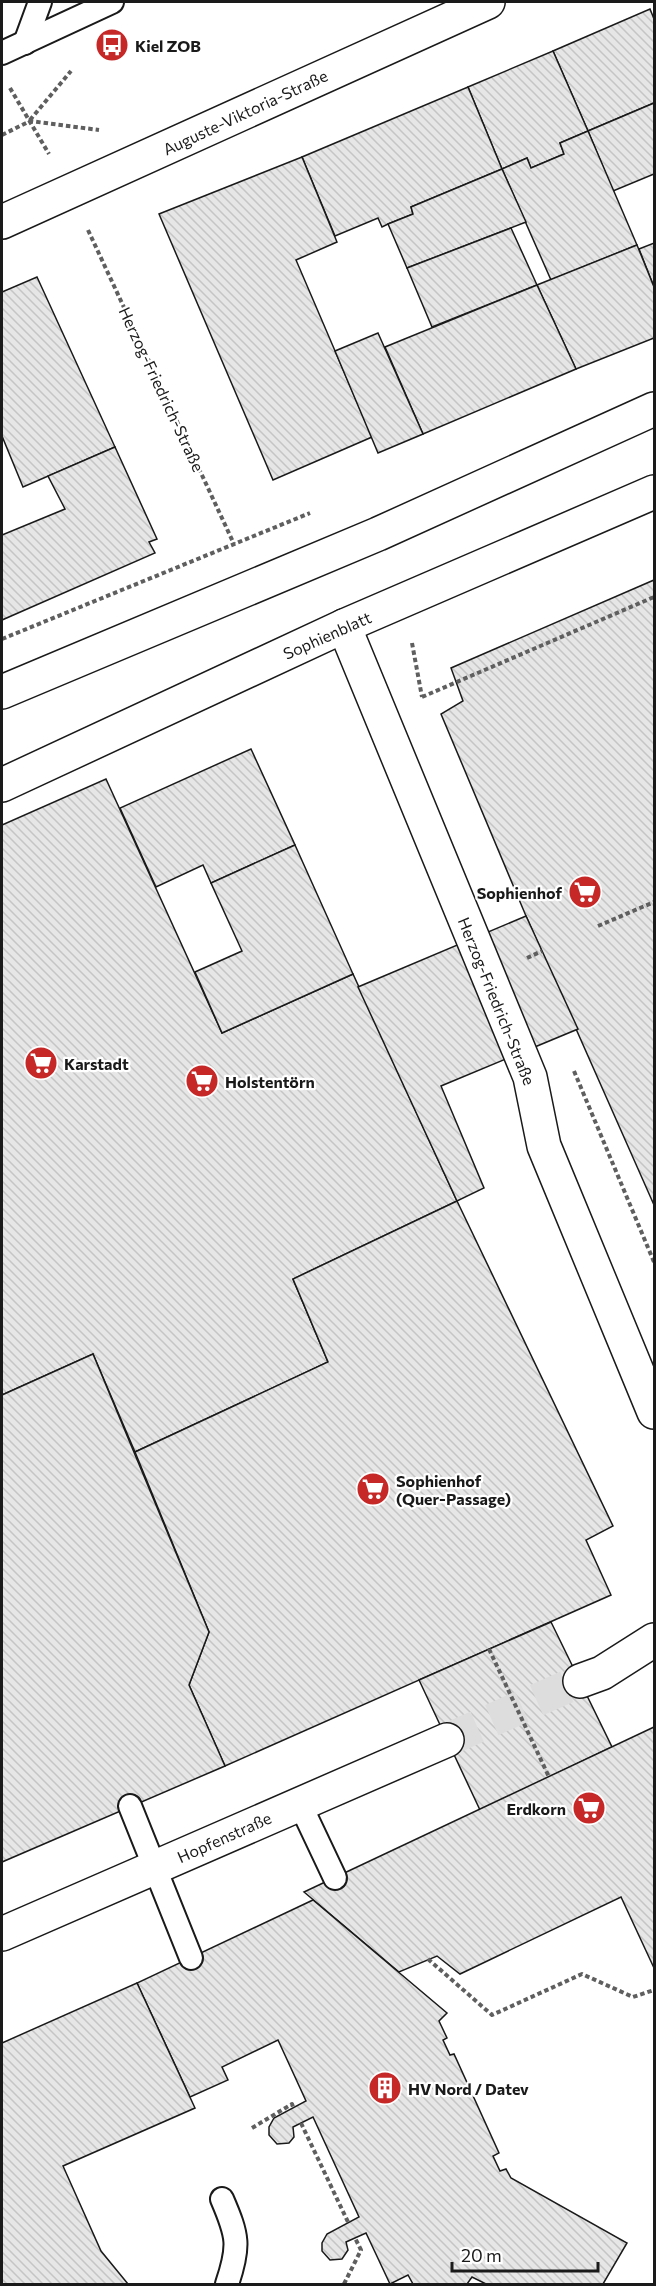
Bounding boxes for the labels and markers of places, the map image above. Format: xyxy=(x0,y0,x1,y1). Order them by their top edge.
bus stop icon: Kiel ZOB xyxy=(94,27,130,63)
place label: Kiel ZOB xyxy=(135,36,201,55)
supermarket icon: Sophienhof xyxy=(567,874,603,910)
place label: Sophienhof xyxy=(477,883,562,902)
supermarket icon: Karstadt xyxy=(23,1045,59,1081)
place label: Karstadt xyxy=(64,1054,129,1073)
supermarket icon: Holstentörn xyxy=(184,1063,220,1099)
place label: Holstentörn xyxy=(225,1072,315,1091)
supermarket icon: Sophienhof (Quer-Passage) xyxy=(355,1471,391,1507)
place label: Sophienhof (Quer-Passage) xyxy=(396,1471,511,1508)
supermarket icon: Erdkorn xyxy=(571,1790,607,1826)
place label: Erdkorn xyxy=(507,1799,566,1818)
building icon: HV Nord / Datev xyxy=(367,2070,403,2106)
place label: HV Nord / Datev xyxy=(408,2079,529,2098)

